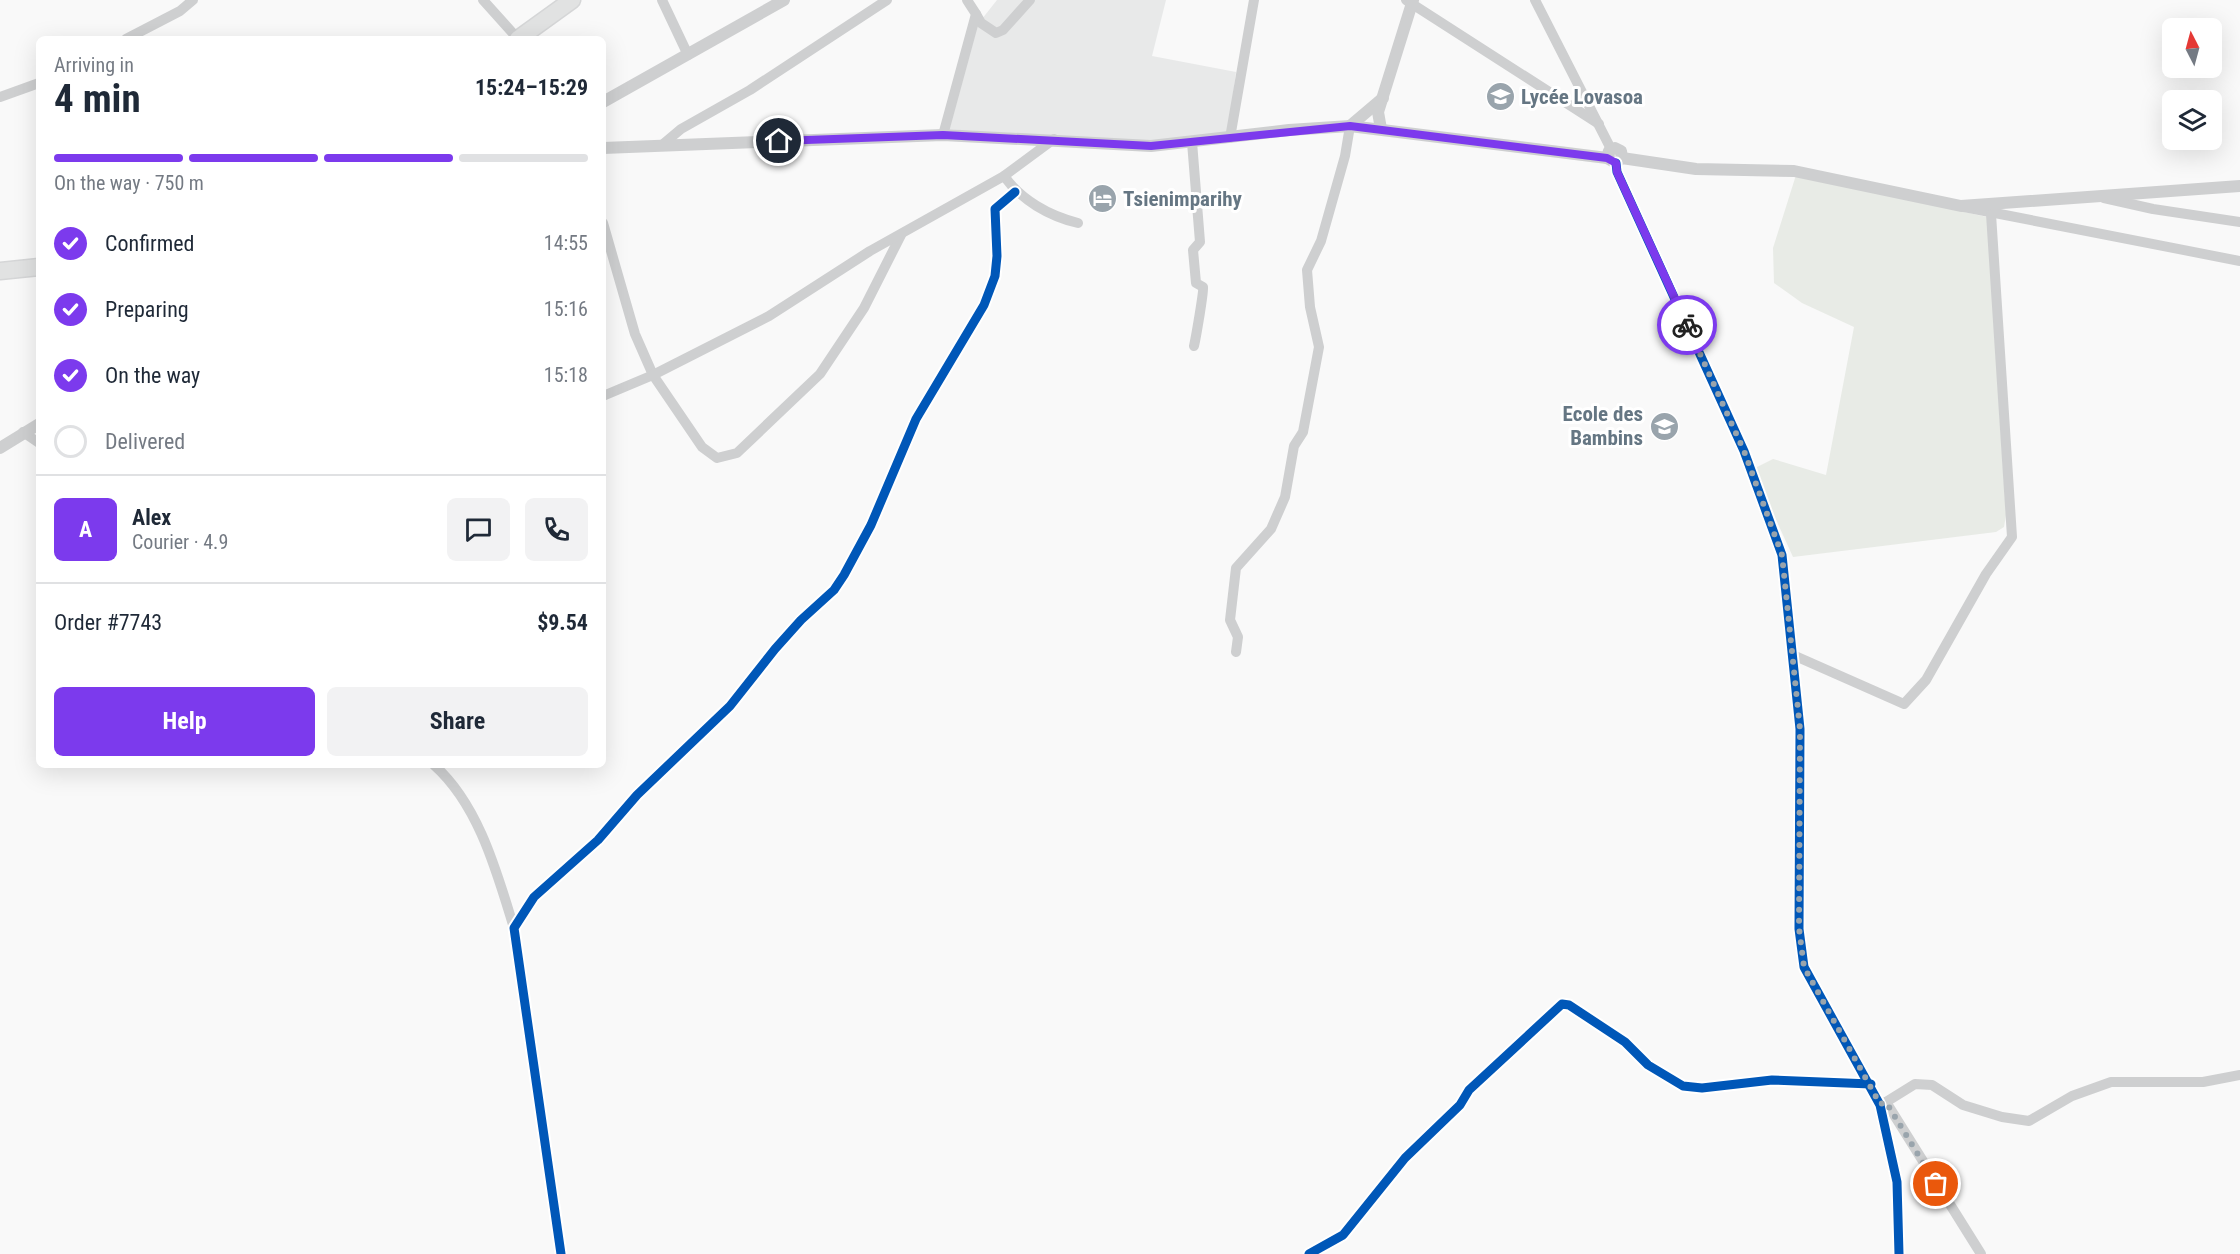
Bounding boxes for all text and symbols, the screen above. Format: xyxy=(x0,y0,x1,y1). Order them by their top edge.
north arrow xyxy=(2162,18,2222,78)
map controls xyxy=(2162,18,2222,150)
text: Arriving in xyxy=(54,53,134,77)
text: 15:24–15:29 xyxy=(475,75,588,100)
text: 4 min xyxy=(54,76,141,122)
school or university icon: Lycée Lovasoa xyxy=(1484,81,1516,113)
place label: Lycée Lovasoa xyxy=(1521,85,1643,109)
button: layers xyxy=(2162,90,2222,150)
pin xyxy=(753,115,804,166)
icon: home xyxy=(762,124,795,157)
text: On the way · 750 m xyxy=(54,171,204,195)
hotel icon: Tsienimparihy xyxy=(1086,183,1118,215)
place label: Tsienimparihy xyxy=(1123,187,1243,211)
icon: check xyxy=(54,227,87,260)
text: Confirmed xyxy=(105,231,194,256)
text: 14:55 xyxy=(544,231,588,255)
icon: check xyxy=(54,293,87,326)
courier xyxy=(1657,295,1717,355)
text: Preparing xyxy=(105,297,189,322)
text: 15:16 xyxy=(544,297,588,321)
icon: bike xyxy=(1671,309,1704,342)
icon: check xyxy=(54,359,87,392)
text: On the way xyxy=(105,363,200,388)
text: 15:18 xyxy=(544,363,588,387)
place label: Ecole des Bambins xyxy=(1563,402,1643,450)
school or university icon: Ecole des Bambins xyxy=(1648,410,1680,442)
text: Delivered xyxy=(105,429,185,454)
button: chat xyxy=(447,498,510,561)
button: phone xyxy=(525,498,588,561)
text: Alex xyxy=(132,505,171,530)
text: A xyxy=(79,517,92,542)
text: Courier · 4.9 xyxy=(132,530,228,554)
text: Order #7743 xyxy=(54,610,162,635)
text: $9.54 xyxy=(537,610,588,635)
button: Help xyxy=(54,687,315,756)
button: Share xyxy=(327,687,588,756)
pin xyxy=(1910,1158,1961,1209)
icon: bag xyxy=(1919,1167,1952,1200)

